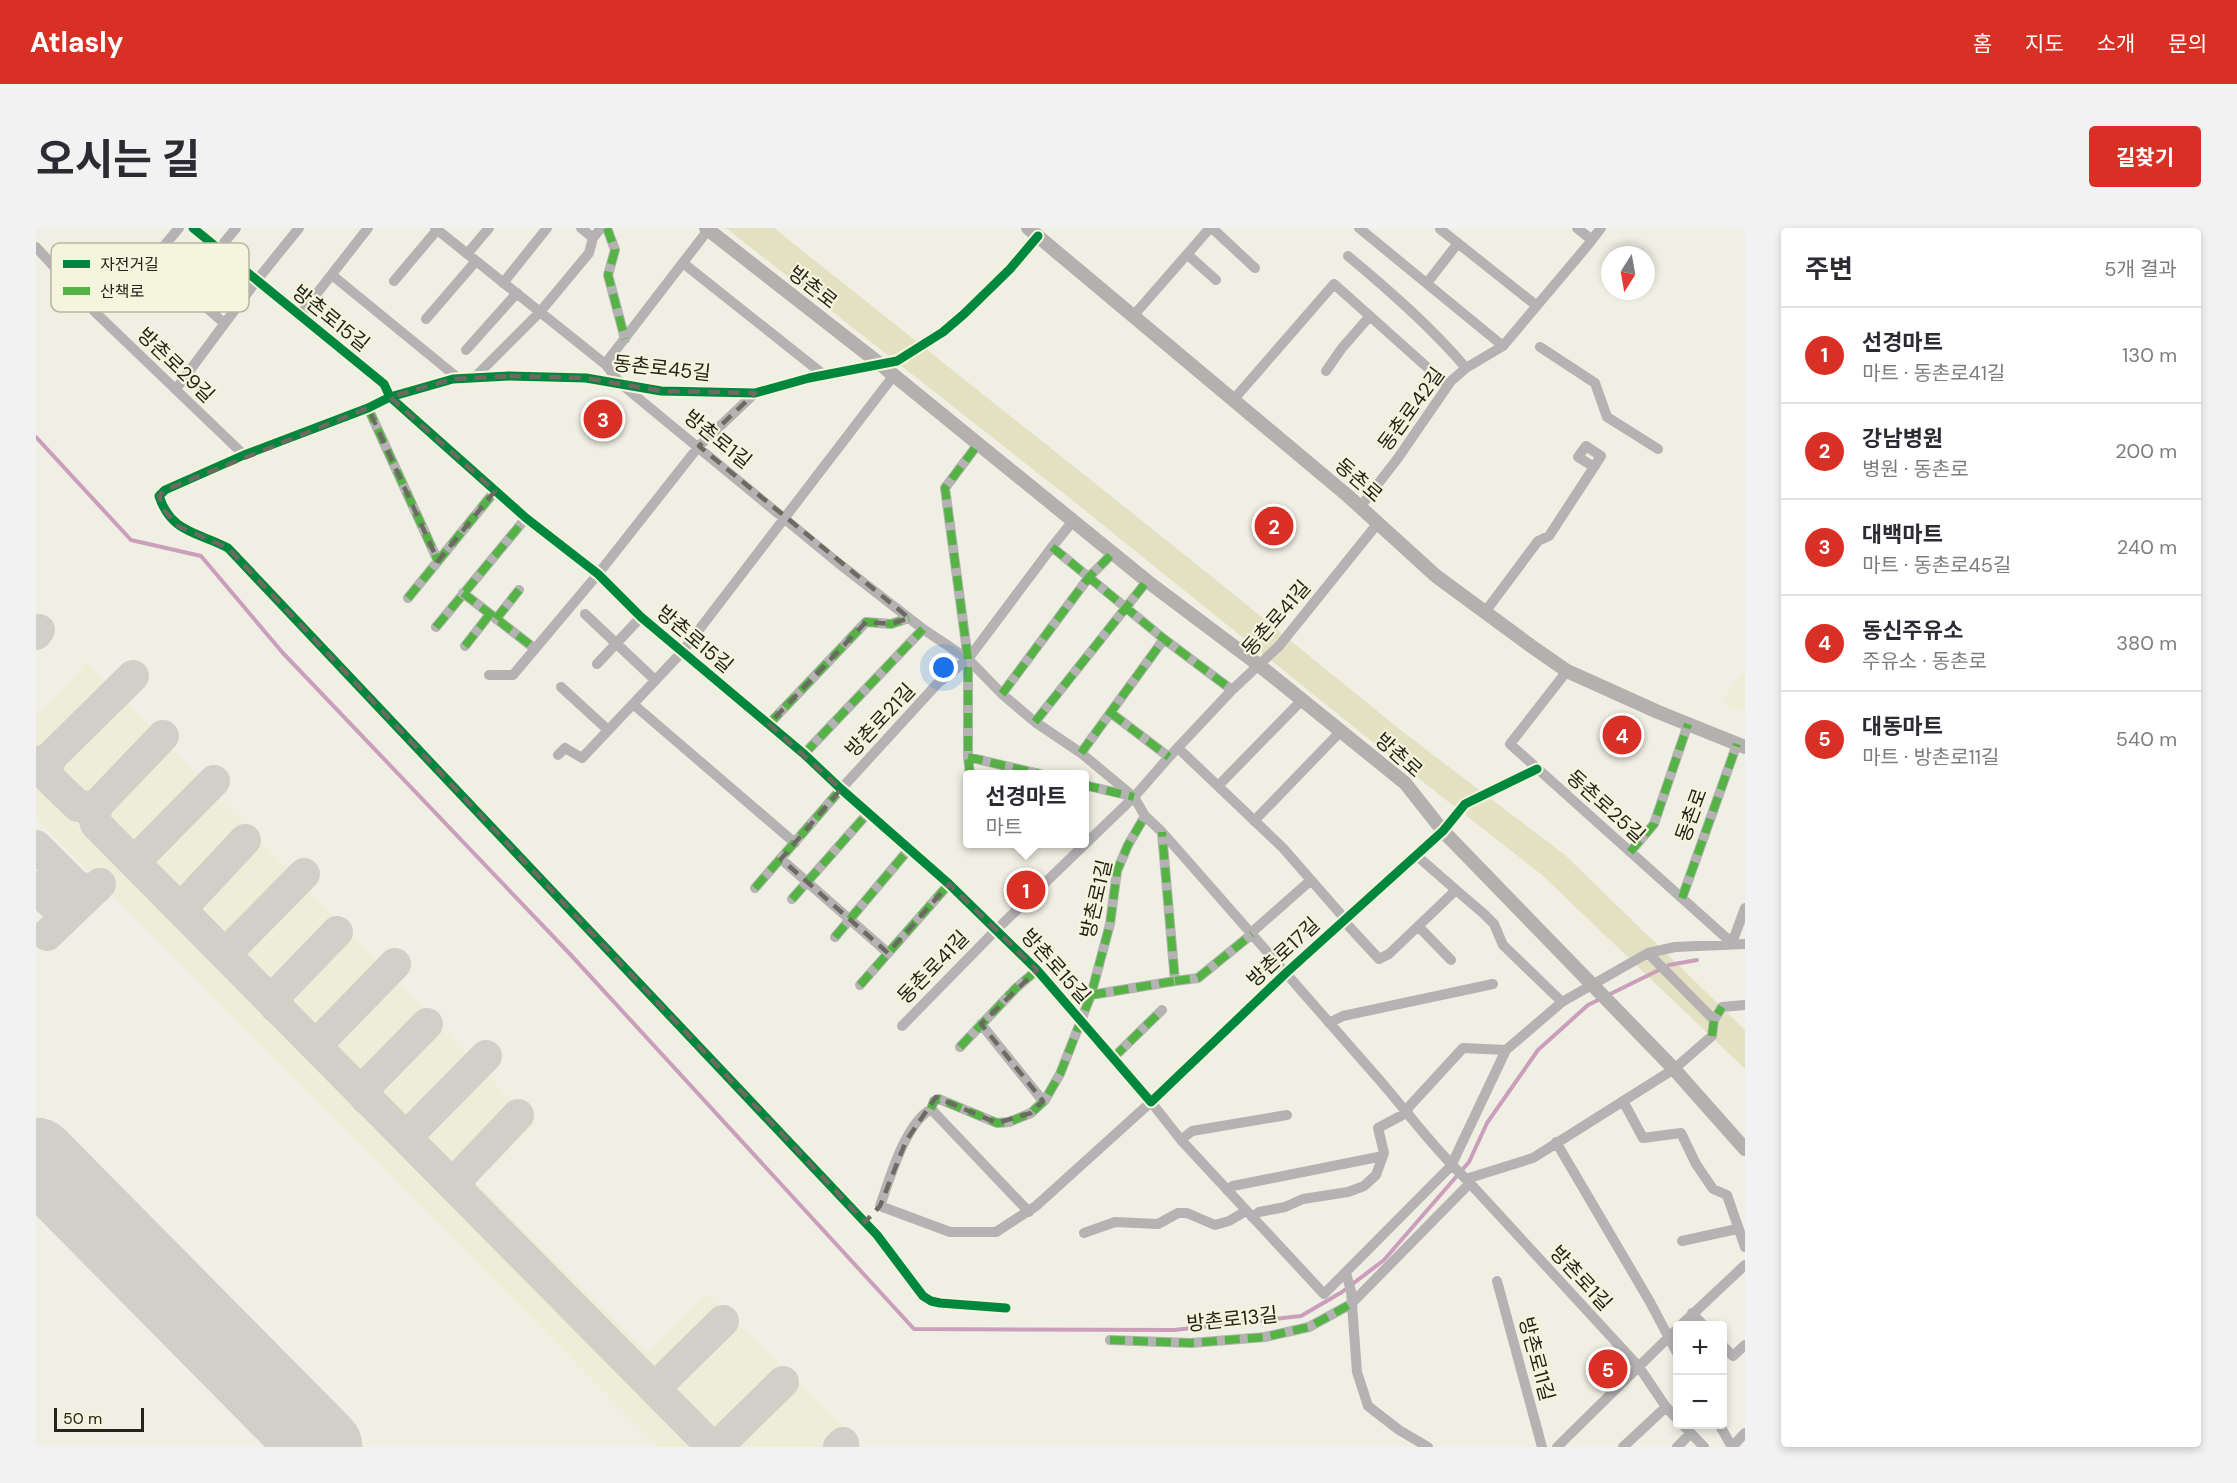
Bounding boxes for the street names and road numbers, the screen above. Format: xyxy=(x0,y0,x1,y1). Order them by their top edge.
street label: 방촌로 xyxy=(783,260,843,314)
street label: 방촌로15길 xyxy=(287,279,375,357)
street label: 방촌로29길 xyxy=(132,322,220,408)
street label: 동촌로45길 xyxy=(612,350,712,386)
street label: 동촌로42길 xyxy=(1372,362,1450,456)
street label: 방촌로1길 xyxy=(679,404,757,474)
street label: 동촌로 xyxy=(1330,452,1388,508)
street label: 동촌로41길 xyxy=(1236,575,1316,661)
street label: 방촌로15길 xyxy=(651,599,739,679)
street label: 방촌로21길 xyxy=(839,678,921,762)
street label: 방촌로 xyxy=(1370,727,1428,783)
street label: 동촌로25길 xyxy=(1561,764,1651,848)
street label: 동촌로 xyxy=(1669,785,1713,845)
street label: 방촌로1길 xyxy=(1074,857,1118,941)
street label: 방촌로17길 xyxy=(1241,912,1325,992)
street label: 방촌로15길 xyxy=(1016,923,1096,1009)
street label: 동촌로41길 xyxy=(892,925,974,1009)
street label: 방촌로1길 xyxy=(1544,1240,1618,1316)
street label: 방촌로13길 xyxy=(1185,1301,1279,1337)
street label: 방촌로11길 xyxy=(1513,1314,1561,1404)

